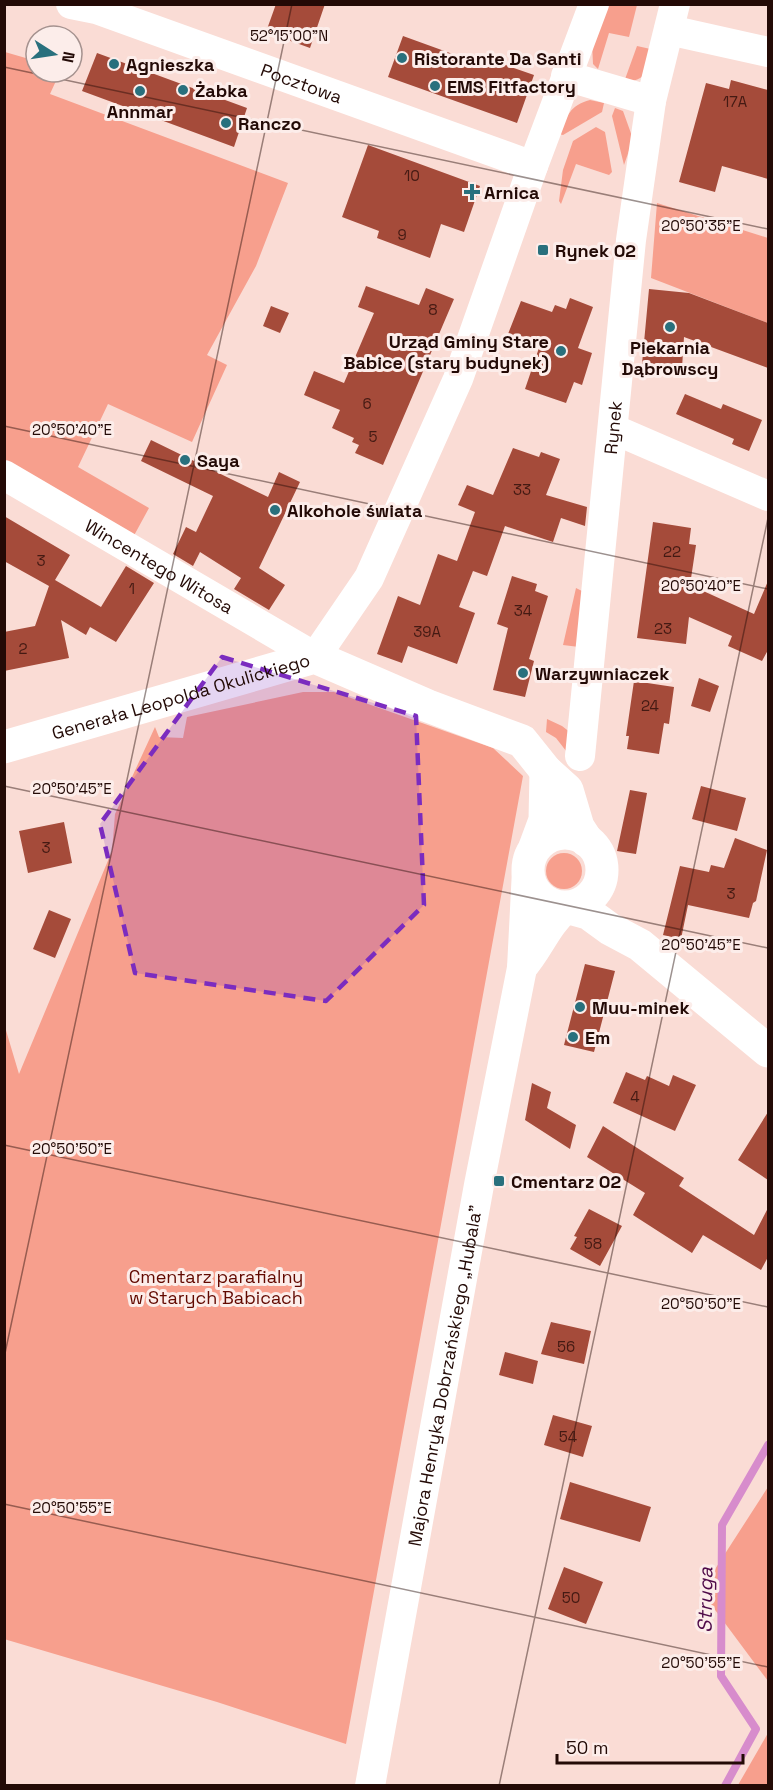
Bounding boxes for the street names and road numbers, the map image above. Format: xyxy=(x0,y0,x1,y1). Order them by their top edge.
street label: Pocztowa xyxy=(258,58,346,108)
street label: Rynek xyxy=(598,399,627,455)
street label: Wincentego Witosa xyxy=(81,513,238,618)
street label: Generała Leopolda Okulickiego xyxy=(49,648,313,744)
street label: Majora Henryka Dobrzańskiego „Hubala” xyxy=(402,1203,487,1548)

